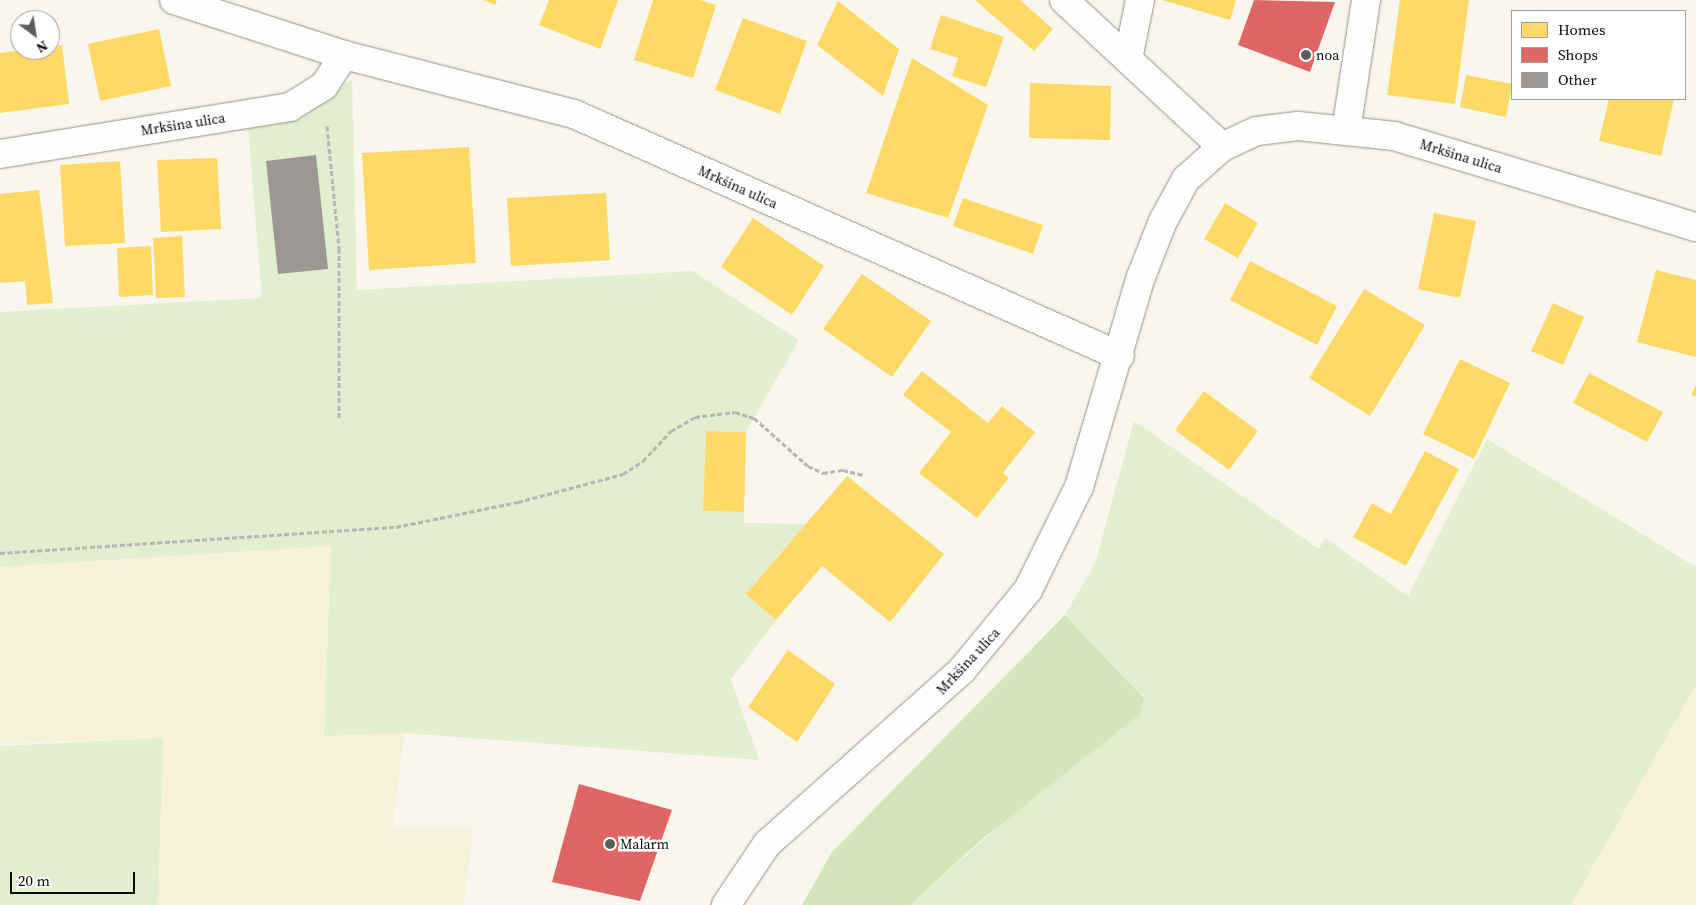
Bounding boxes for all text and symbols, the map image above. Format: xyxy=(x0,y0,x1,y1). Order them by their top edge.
north arrow xyxy=(10,10,60,60)
legend xyxy=(1511,10,1686,100)
text: Homes xyxy=(1558,19,1605,40)
text: N xyxy=(33,36,52,58)
text: Shops xyxy=(1558,44,1598,65)
place label: noa xyxy=(1316,47,1339,63)
marker: noa xyxy=(1300,49,1312,61)
text: Other xyxy=(1558,69,1597,90)
street label: Mrkšina ulica xyxy=(139,109,227,139)
street label: Mrkšina ulica xyxy=(1418,135,1504,177)
street label: Mrkšina ulica xyxy=(696,162,780,212)
street label: Mrkšina ulica xyxy=(933,624,1003,698)
place label: Malarm xyxy=(620,836,669,852)
marker: Malarm xyxy=(604,838,616,850)
scale bar xyxy=(12,862,138,894)
text: 20 m xyxy=(18,870,50,891)

